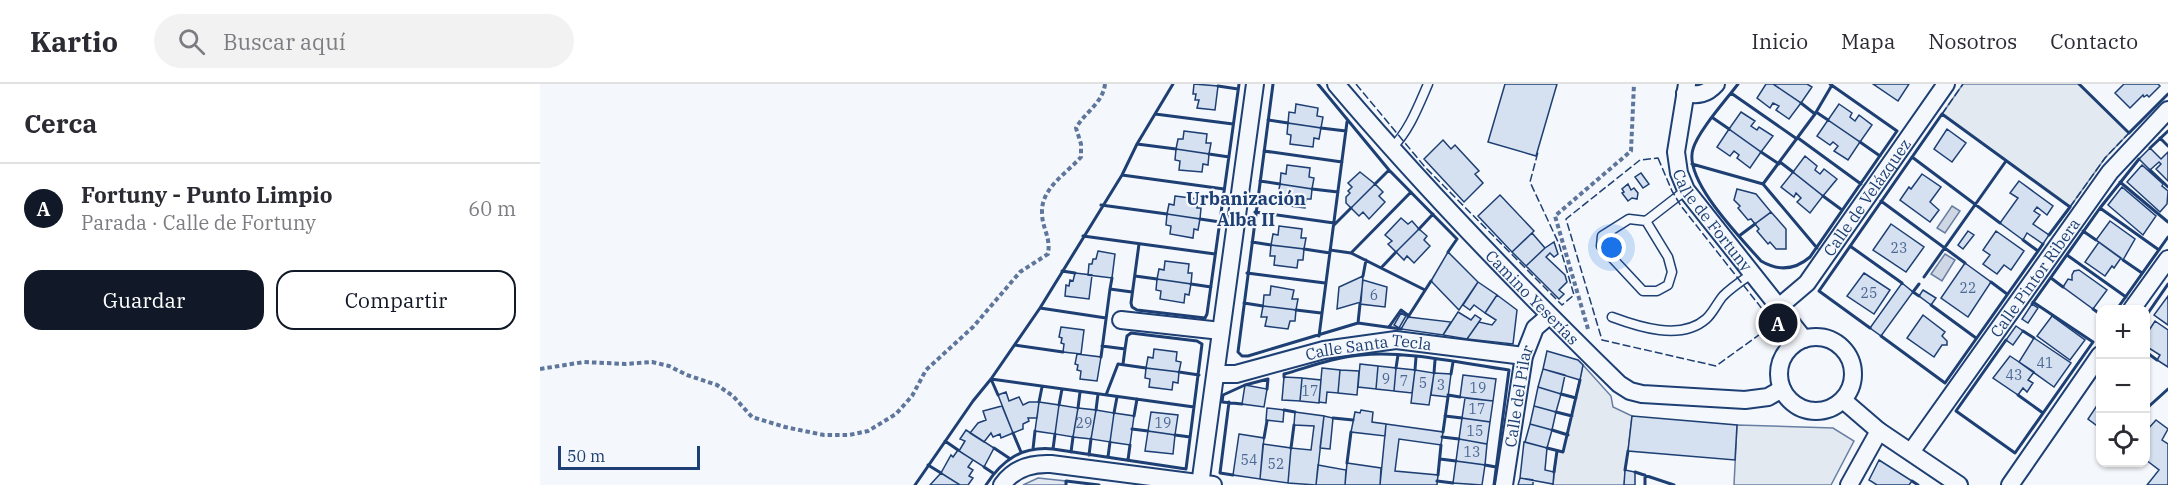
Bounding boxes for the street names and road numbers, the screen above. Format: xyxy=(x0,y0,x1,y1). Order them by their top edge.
street label: Calle de Velázquez xyxy=(1819,135,1915,260)
street label: Calle de Fortuny xyxy=(1668,166,1757,276)
street label: Calle Pintor Ribera xyxy=(1986,214,2084,341)
street label: Camino Yeserías xyxy=(1481,246,1583,349)
street label: Calle Santa Tecla xyxy=(1303,330,1433,365)
street label: Calle del Pilar xyxy=(1500,342,1537,449)

